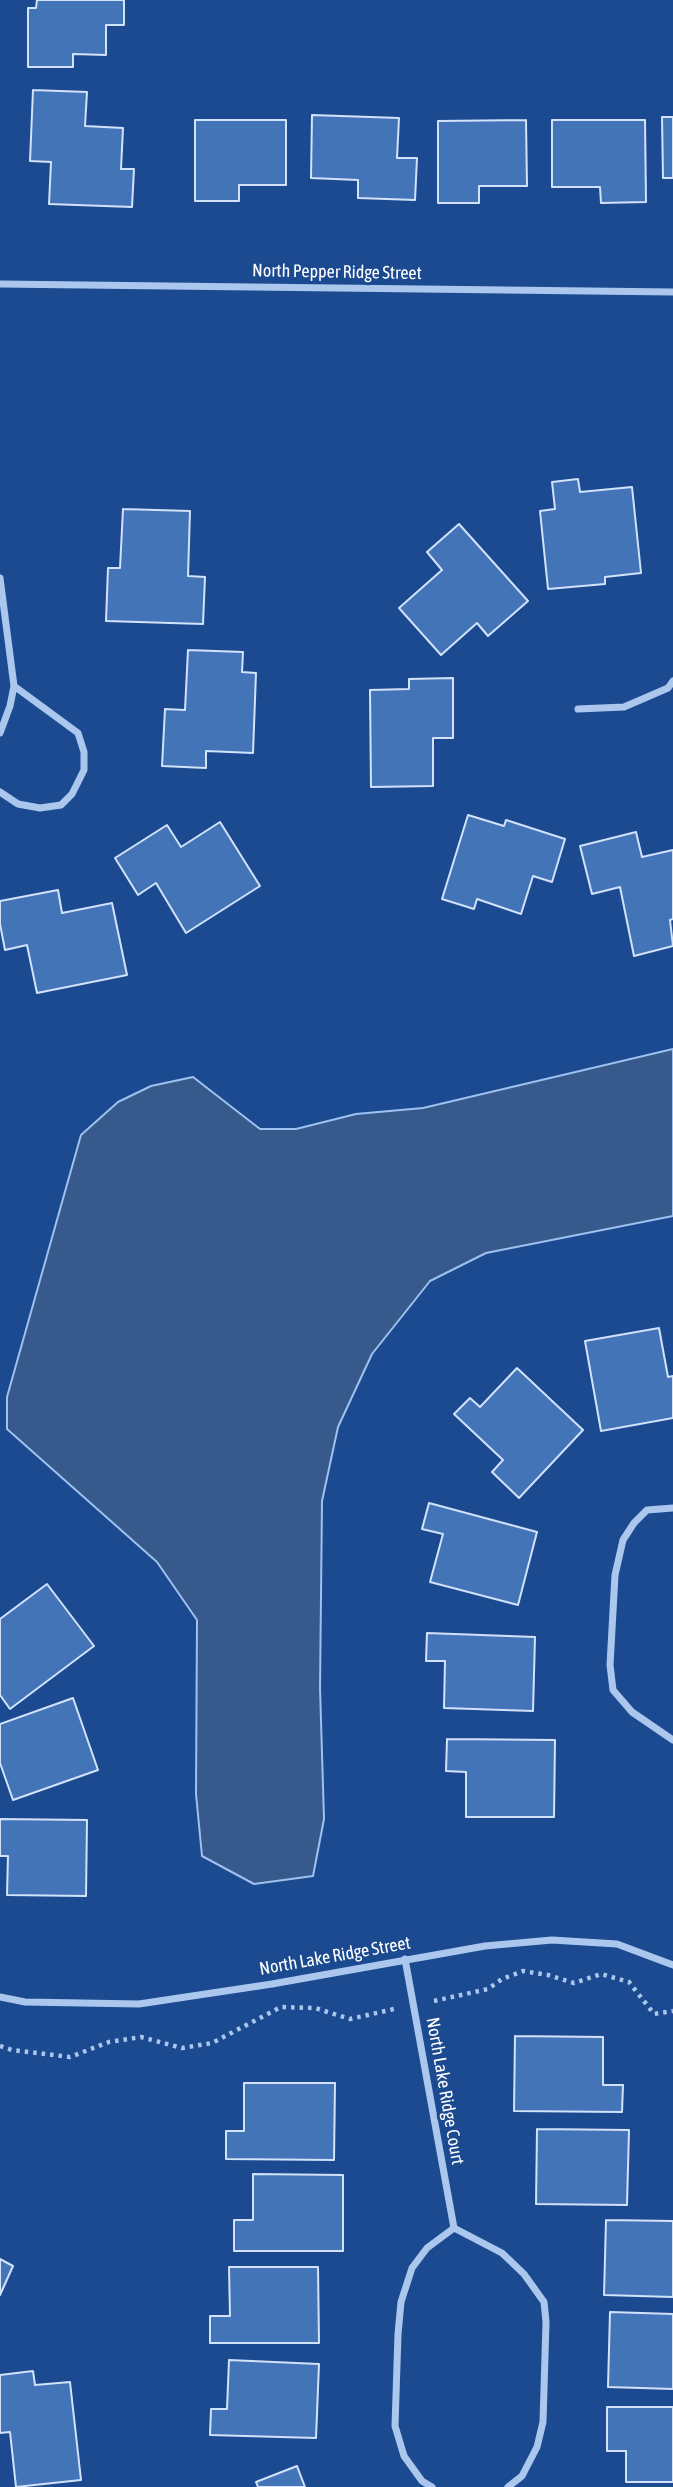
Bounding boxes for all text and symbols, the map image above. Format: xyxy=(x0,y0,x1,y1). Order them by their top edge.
street label: North Pepper Ridge Street xyxy=(252,260,422,284)
street label: North Lake Ridge Street xyxy=(258,1932,412,1980)
street label: North Lake Ridge Court xyxy=(421,2016,469,2166)

